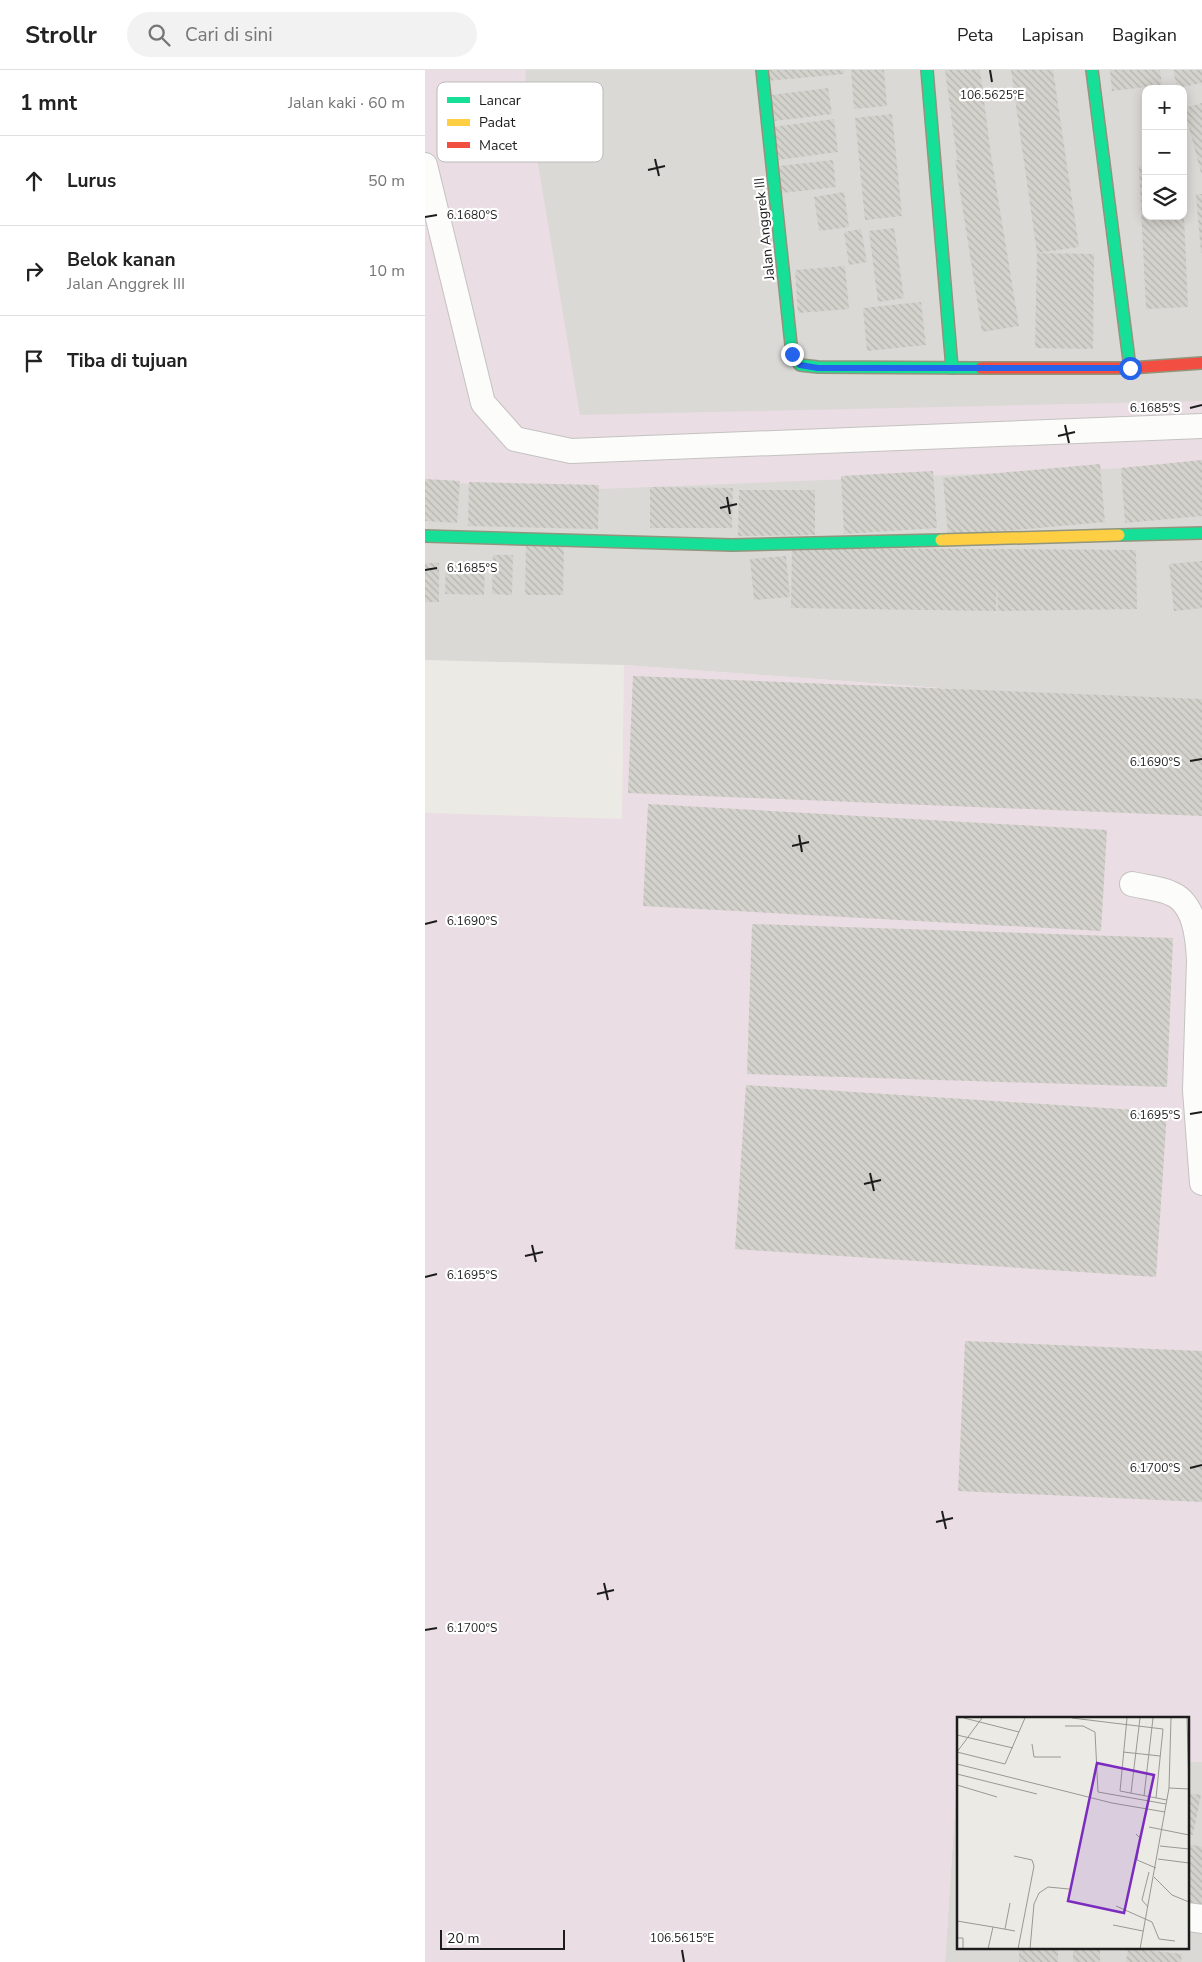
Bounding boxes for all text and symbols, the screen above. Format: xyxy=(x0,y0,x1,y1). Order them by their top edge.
search box xyxy=(127,12,477,57)
text: Strollr xyxy=(25,19,97,51)
icon: search xyxy=(145,21,173,49)
text: Cari di sini xyxy=(185,22,273,48)
text: Peta xyxy=(957,23,993,47)
text: Lapisan xyxy=(1021,23,1084,47)
text: Bagikan xyxy=(1112,23,1177,47)
legend xyxy=(437,82,603,162)
map controls xyxy=(1142,85,1187,220)
button: + xyxy=(1142,85,1187,130)
text: 106.5625°E xyxy=(960,87,1024,103)
text: 1 mnt xyxy=(20,89,77,117)
text: Lancar xyxy=(479,91,521,110)
text: Jalan kaki · 60 m xyxy=(288,92,405,114)
text: Padat xyxy=(479,113,516,132)
button: − xyxy=(1142,130,1187,175)
text: Macet xyxy=(479,136,517,155)
icon: ahead xyxy=(20,167,48,195)
text: Lurus xyxy=(67,168,116,194)
text: 50 m xyxy=(368,170,405,192)
button: layers xyxy=(1142,175,1187,220)
street label: Jalan Anggrek III xyxy=(750,177,779,282)
text: 6.1680°S xyxy=(447,207,497,223)
text: Belok kanan xyxy=(67,247,176,273)
icon: right xyxy=(20,257,48,285)
text: 10 m xyxy=(368,260,405,282)
text: Jalan Anggrek III xyxy=(67,273,185,295)
route end xyxy=(781,343,804,366)
icon: arrive xyxy=(20,347,48,375)
text: Tiba di tujuan xyxy=(67,348,188,374)
route start xyxy=(1119,357,1142,380)
text: 6.1685°S xyxy=(1130,400,1180,416)
text: 6.1685°S xyxy=(447,560,497,576)
text: 6.1690°S xyxy=(1130,754,1180,770)
text: 6.1690°S xyxy=(447,913,497,929)
text: 6.1695°S xyxy=(1130,1107,1180,1123)
text: 6.1695°S xyxy=(447,1267,497,1283)
text: 6.1700°S xyxy=(1130,1460,1180,1476)
text: 6.1700°S xyxy=(447,1620,497,1636)
inset map xyxy=(957,1717,1189,1950)
scale bar xyxy=(440,1927,565,1950)
text: 20 m xyxy=(447,1929,479,1948)
text: 106.5615°E xyxy=(650,1930,714,1946)

